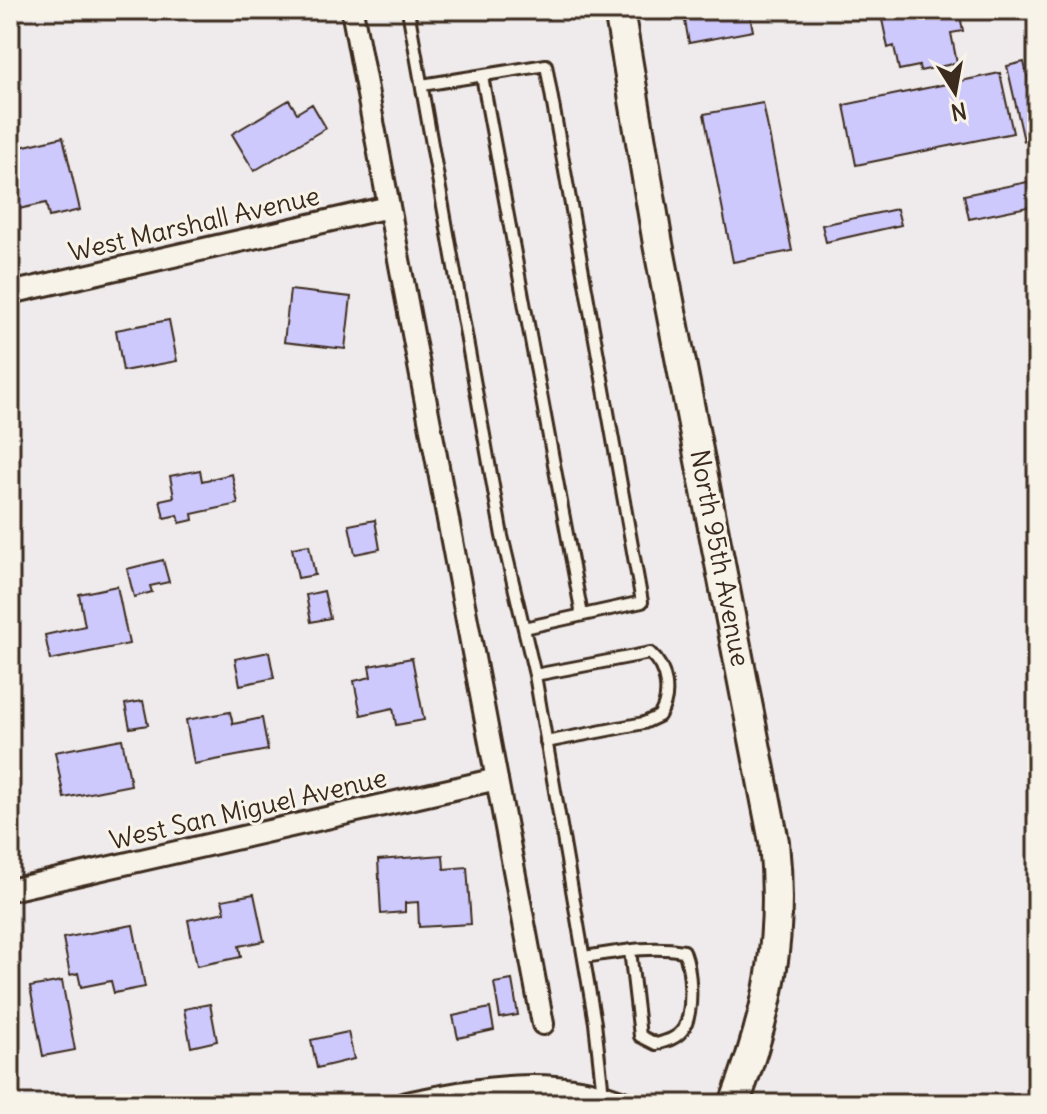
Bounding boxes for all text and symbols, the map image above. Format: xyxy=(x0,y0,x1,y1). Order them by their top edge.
north arrow xyxy=(915,52,995,132)
text: N xyxy=(949,96,969,127)
street label: West Marshall Avenue xyxy=(65,179,323,268)
street label: North 95th Avenue xyxy=(683,447,758,669)
street label: West San Miguel Avenue xyxy=(106,761,390,856)

